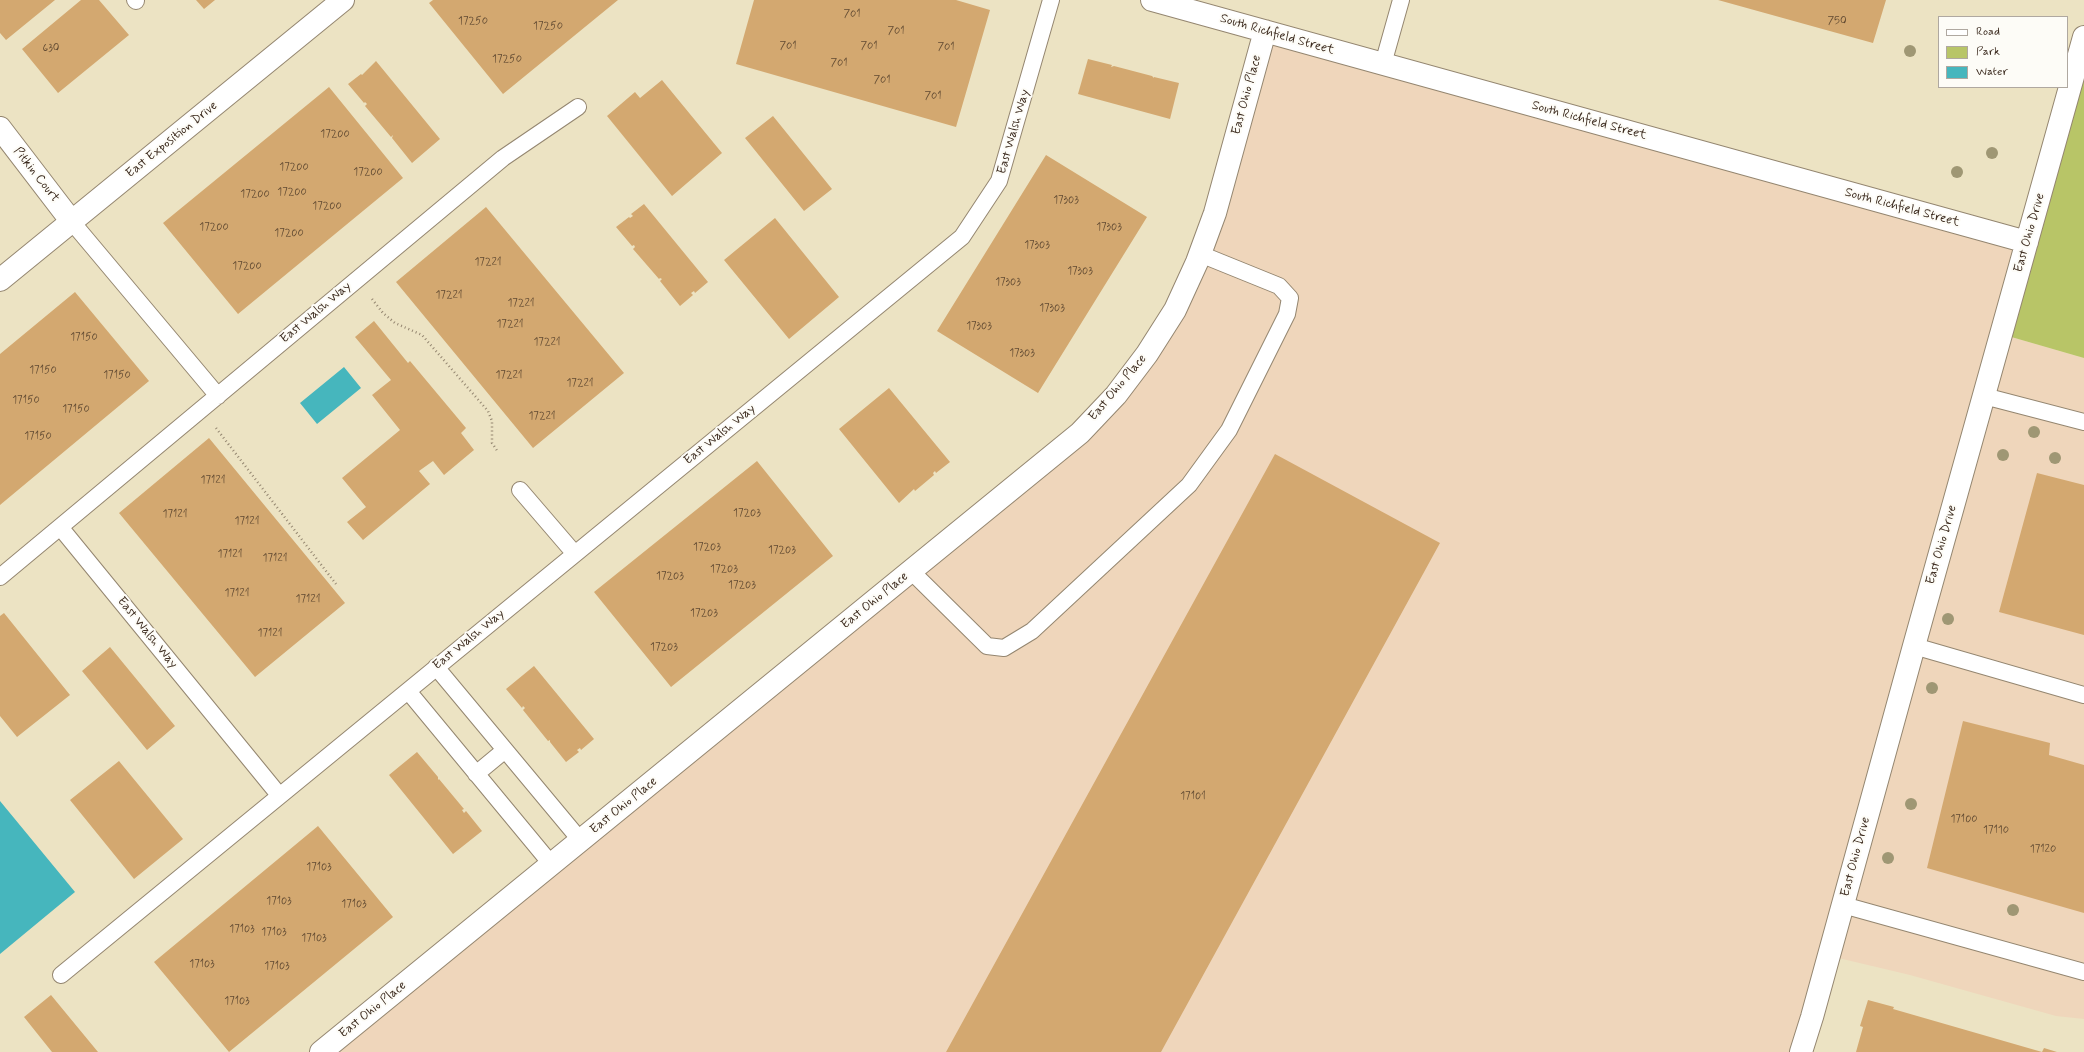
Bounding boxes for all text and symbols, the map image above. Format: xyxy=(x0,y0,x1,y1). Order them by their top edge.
house number: 701 xyxy=(843,8,861,22)
street label: South Richfield Street xyxy=(1218,11,1336,59)
house number: 17250 xyxy=(458,15,488,29)
house number: 750 xyxy=(1827,15,1847,29)
legend xyxy=(1938,16,2068,88)
house number: 17250 xyxy=(533,20,563,34)
text: Road xyxy=(1976,24,2000,40)
house number: 701 xyxy=(887,25,905,39)
house number: 701 xyxy=(779,40,797,54)
house number: 701 xyxy=(860,40,878,54)
house number: 701 xyxy=(937,41,955,55)
house number: 630 xyxy=(43,42,59,56)
text: Park xyxy=(1976,44,2000,60)
house number: 17250 xyxy=(492,53,522,67)
street label: East Ohio Place xyxy=(1229,53,1265,137)
house number: 701 xyxy=(830,57,848,71)
text: Water xyxy=(1976,64,2008,80)
house number: 701 xyxy=(873,74,891,88)
street label: East Walsh Way xyxy=(994,88,1034,176)
house number: 701 xyxy=(924,90,942,104)
street label: East Exposition Drive xyxy=(123,98,221,182)
street label: South Richfield Street xyxy=(1530,98,1648,144)
house number: 17200 xyxy=(320,128,350,142)
street label: Pitkin Court xyxy=(10,144,62,206)
house number: 17200 xyxy=(279,161,309,175)
house number: 17200 xyxy=(353,166,383,180)
street label: South Richfield Street xyxy=(1843,185,1961,231)
house number: 17200 xyxy=(277,186,307,200)
house number: 17200 xyxy=(240,188,270,202)
street label: East Ohio Drive xyxy=(2011,192,2049,274)
house number: 17303 xyxy=(1053,194,1079,208)
house number: 17200 xyxy=(312,200,342,214)
house number: 17200 xyxy=(199,221,229,235)
house number: 17303 xyxy=(1096,221,1122,235)
house number: 17200 xyxy=(274,227,304,241)
house number: 17303 xyxy=(1024,239,1050,253)
house number: 17221 xyxy=(474,256,502,270)
house number: 17200 xyxy=(232,260,262,274)
house number: 17303 xyxy=(1067,265,1093,279)
house number: 17303 xyxy=(995,276,1021,290)
street label: East Walsh Way xyxy=(277,279,355,347)
house number: 17221 xyxy=(435,289,463,303)
house number: 17221 xyxy=(507,297,535,311)
house number: 17303 xyxy=(1039,302,1065,316)
house number: 17221 xyxy=(496,318,524,332)
house number: 17303 xyxy=(966,320,992,334)
house number: 17150 xyxy=(70,331,98,345)
house number: 17221 xyxy=(533,336,561,350)
house number: 17303 xyxy=(1009,347,1035,361)
street label: East Ohio Place xyxy=(1086,352,1150,424)
house number: 17150 xyxy=(29,364,57,378)
house number: 17150 xyxy=(103,369,131,383)
house number: 17221 xyxy=(495,369,523,383)
house number: 17221 xyxy=(566,377,594,391)
house number: 17150 xyxy=(12,394,40,408)
street label: East Walsh Way xyxy=(681,401,759,469)
house number: 17150 xyxy=(62,403,90,417)
house number: 17221 xyxy=(528,410,556,424)
house number: 17150 xyxy=(24,430,52,444)
house number: 17121 xyxy=(201,474,225,488)
street label: East Ohio Drive xyxy=(1923,504,1961,586)
house number: 17203 xyxy=(733,507,761,521)
house number: 17121 xyxy=(163,508,187,522)
house number: 17121 xyxy=(235,515,259,529)
house number: 17203 xyxy=(693,541,721,555)
house number: 17203 xyxy=(768,544,796,558)
house number: 17121 xyxy=(218,548,242,562)
house number: 17121 xyxy=(263,552,287,566)
house number: 17203 xyxy=(710,563,738,577)
street label: East Ohio Place xyxy=(838,569,912,633)
house number: 17203 xyxy=(656,570,684,584)
house number: 17203 xyxy=(728,579,756,593)
house number: 17121 xyxy=(225,587,249,601)
house number: 17121 xyxy=(296,593,320,607)
street label: East Walsh Way xyxy=(113,594,181,672)
street label: East Walsh Way xyxy=(430,606,508,674)
house number: 17203 xyxy=(690,607,718,621)
house number: 17121 xyxy=(258,627,282,641)
house number: 17203 xyxy=(650,641,678,655)
street label: East Ohio Place xyxy=(587,774,661,838)
house number: 17101 xyxy=(1180,790,1206,804)
house number: 17100 xyxy=(1950,813,1978,827)
street label: East Ohio Drive xyxy=(1838,815,1874,899)
house number: 17110 xyxy=(1983,824,2009,838)
house number: 17120 xyxy=(2030,843,2056,857)
house number: 17103 xyxy=(306,861,332,875)
house number: 17103 xyxy=(266,895,292,909)
house number: 17103 xyxy=(341,898,367,912)
house number: 17103 xyxy=(229,923,255,937)
house number: 17103 xyxy=(261,926,287,940)
house number: 17103 xyxy=(301,932,327,946)
house number: 17103 xyxy=(189,958,215,972)
house number: 17103 xyxy=(264,960,290,974)
street label: East Ohio Place xyxy=(336,978,410,1042)
house number: 17103 xyxy=(224,995,250,1009)

